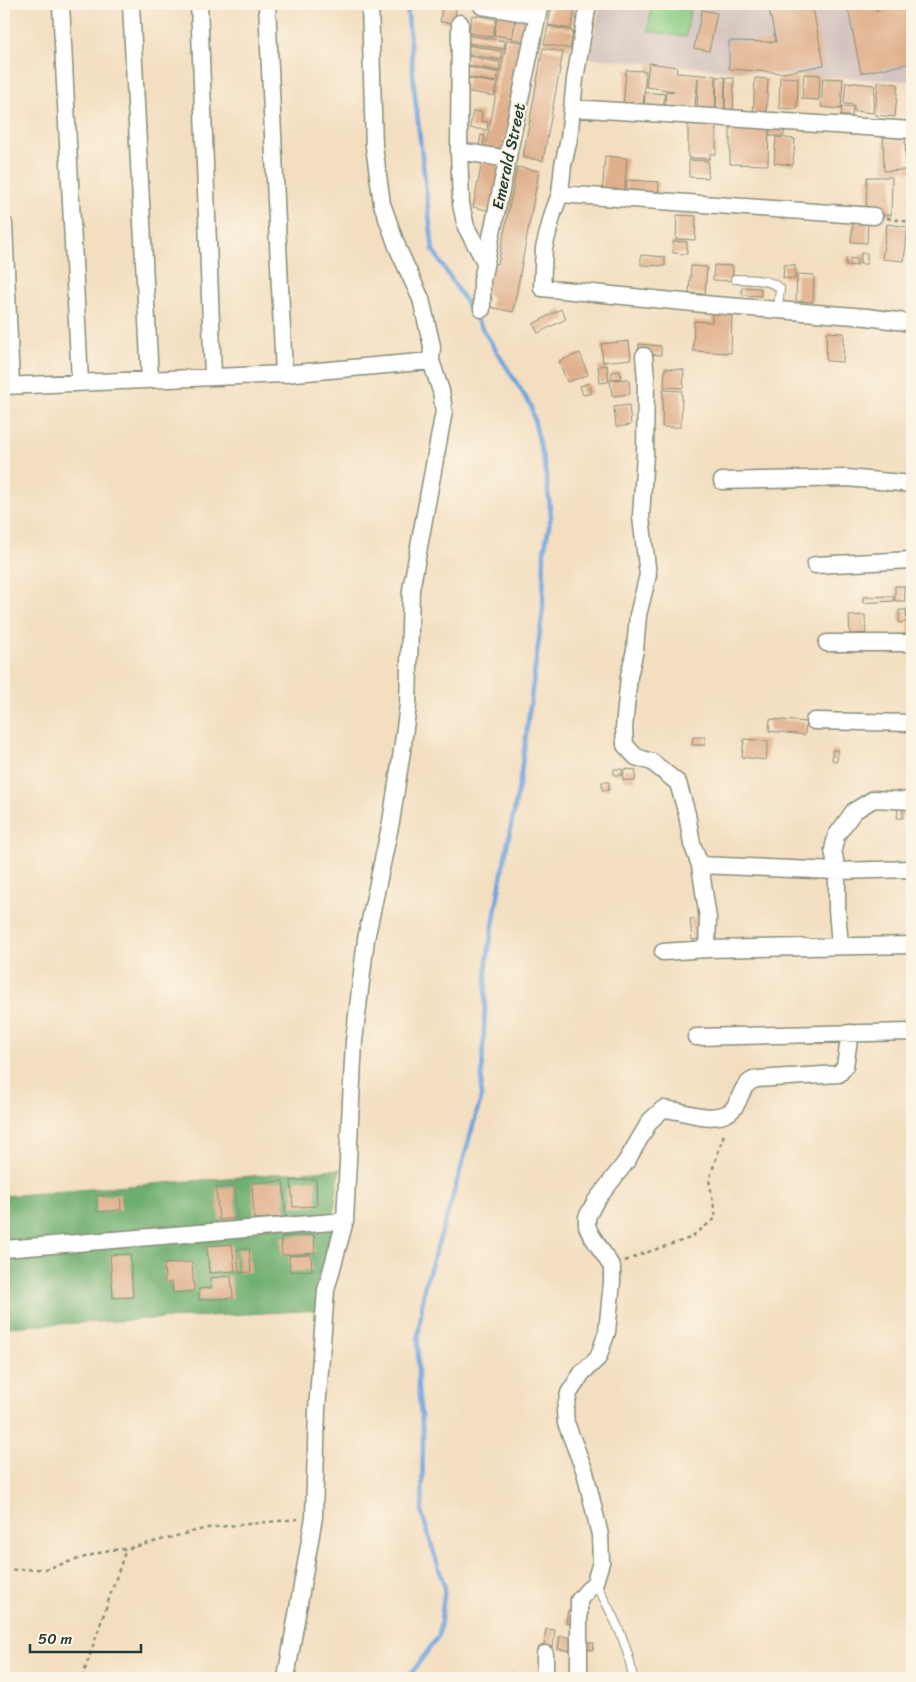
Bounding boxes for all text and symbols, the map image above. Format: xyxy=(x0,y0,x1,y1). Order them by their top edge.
street label: Emerald Street xyxy=(483,100,534,212)
scale bar xyxy=(30,1622,141,1654)
text: 50 m xyxy=(38,1626,73,1652)

